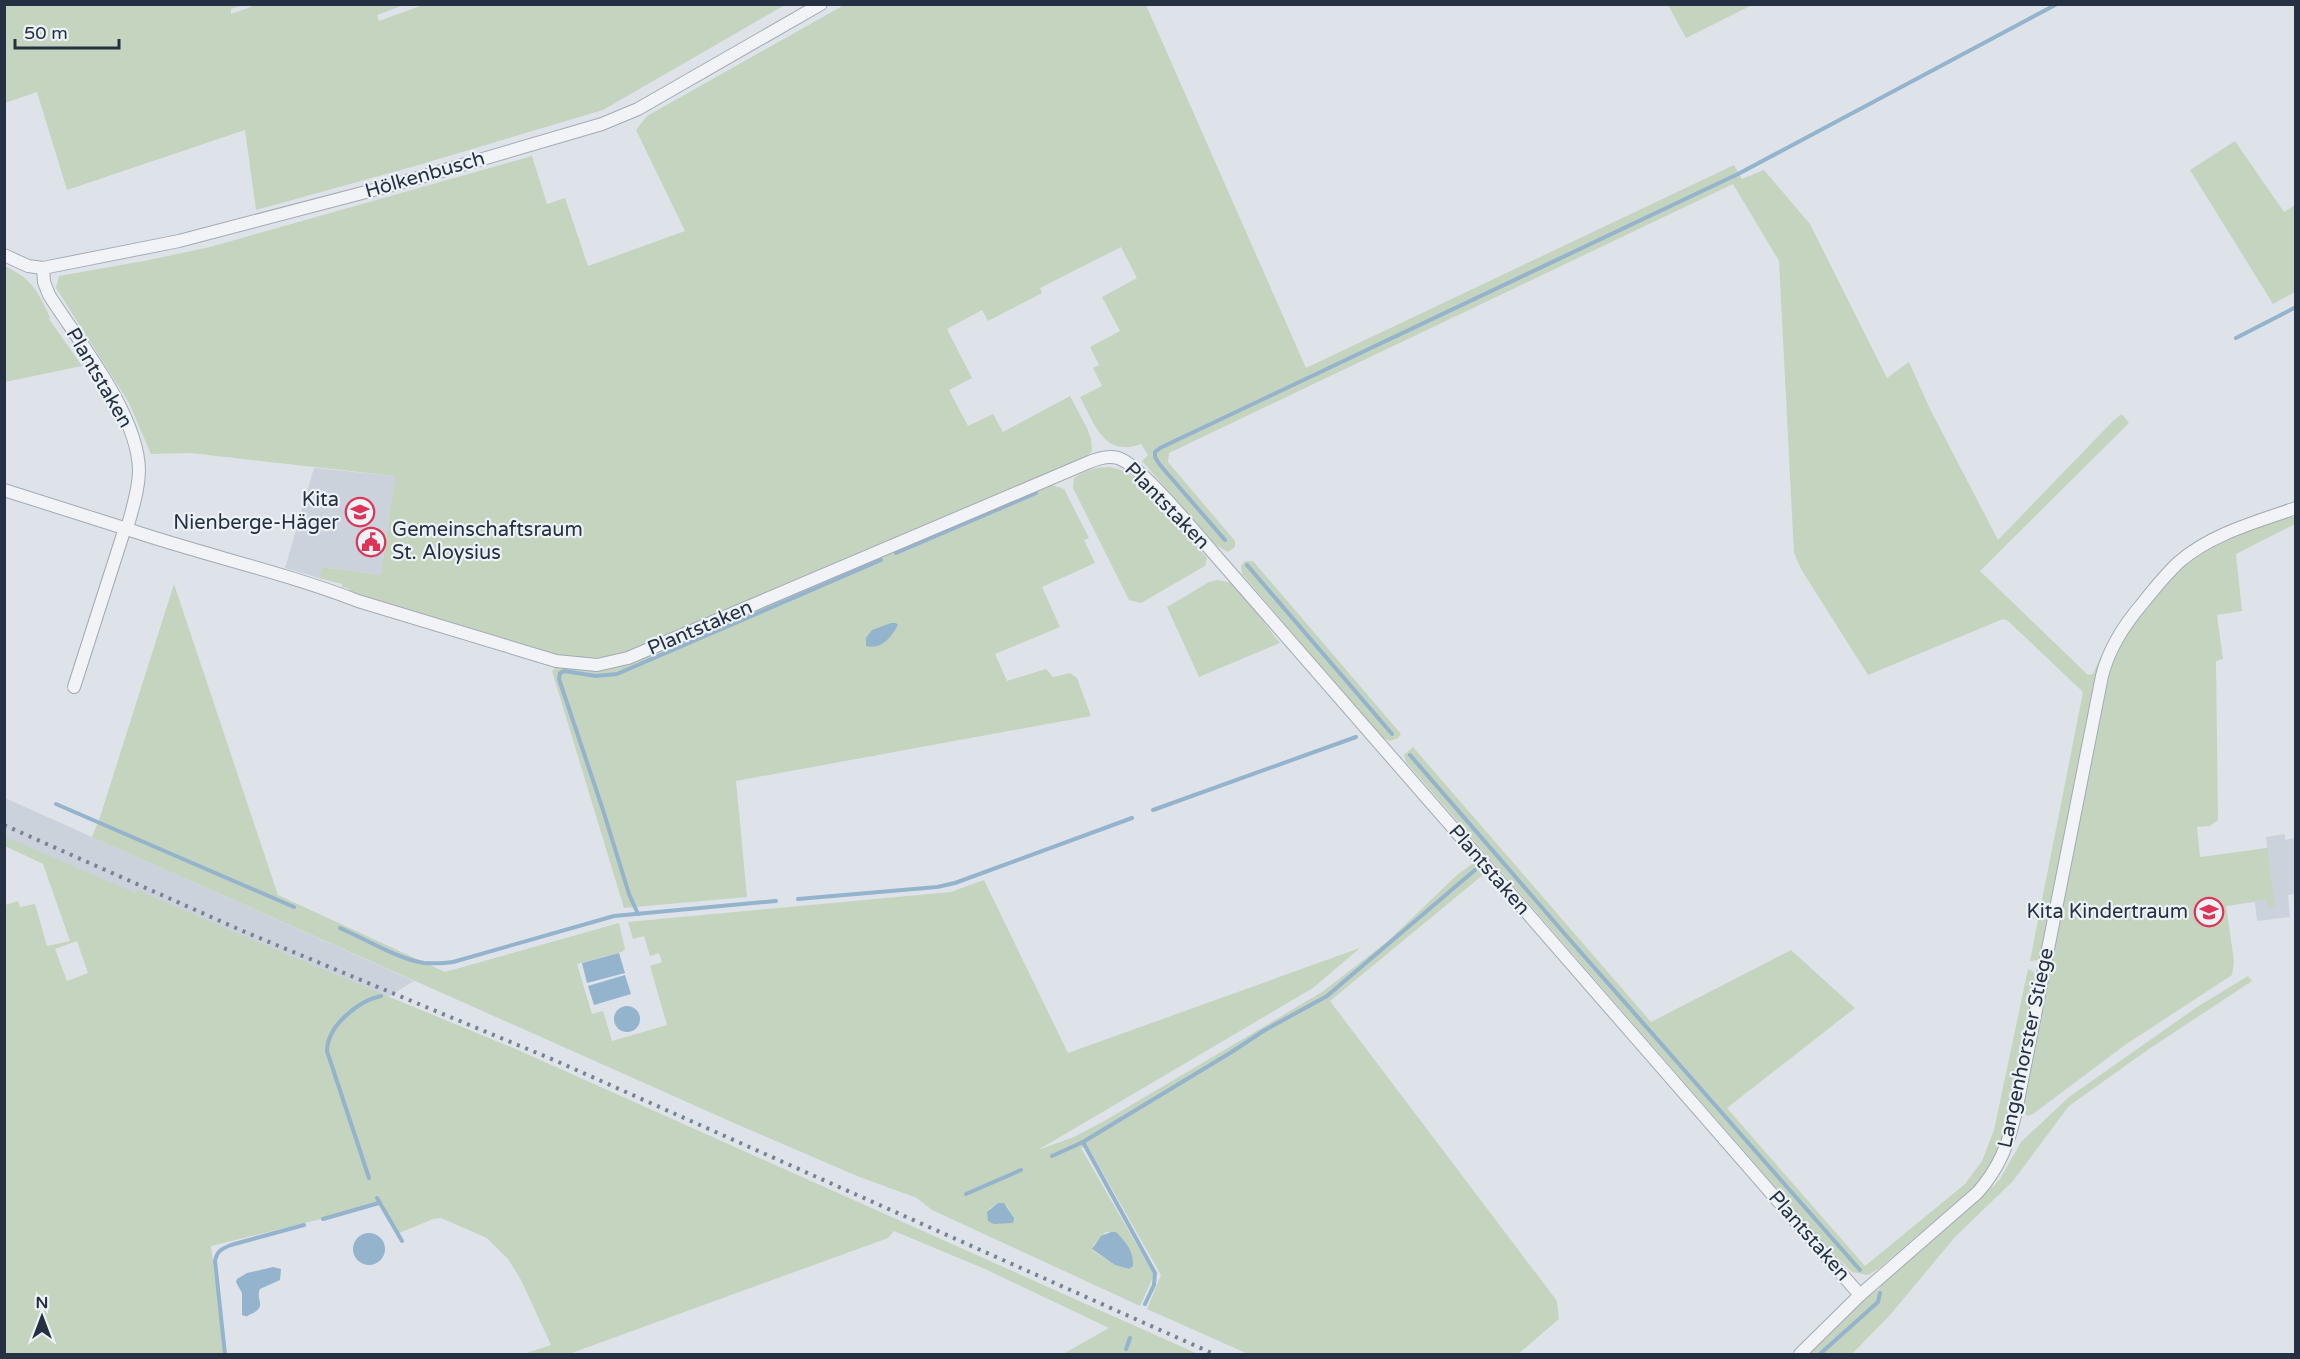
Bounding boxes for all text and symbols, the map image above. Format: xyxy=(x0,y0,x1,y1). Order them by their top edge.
scale bar xyxy=(15,12,118,50)
text: 50 m xyxy=(24,22,68,44)
street label: Hölkenbusch xyxy=(362,146,488,204)
street label: Plantstaken xyxy=(61,324,137,432)
street label: Plantstaken xyxy=(1120,457,1214,555)
place label: Kita Nienberge-Häger xyxy=(173,488,339,535)
school or university icon: Kita Nienberge-Häger xyxy=(344,496,376,528)
place label: Gemeinschaftsraum St. Aloysius xyxy=(392,518,583,565)
public building icon: Gemeinschaftsraum St. Aloysius xyxy=(355,526,387,558)
street label: Plantstaken xyxy=(644,595,756,661)
street label: Plantstaken xyxy=(1443,820,1535,920)
school or university icon: Kita Kindertraum xyxy=(2193,896,2225,928)
place label: Kita Kindertraum xyxy=(2026,900,2188,924)
street label: Langenhorster Stiege xyxy=(1993,946,2059,1150)
street label: Plantstaken xyxy=(1763,1186,1855,1286)
north arrow xyxy=(12,1287,72,1347)
text: N xyxy=(36,1293,48,1313)

